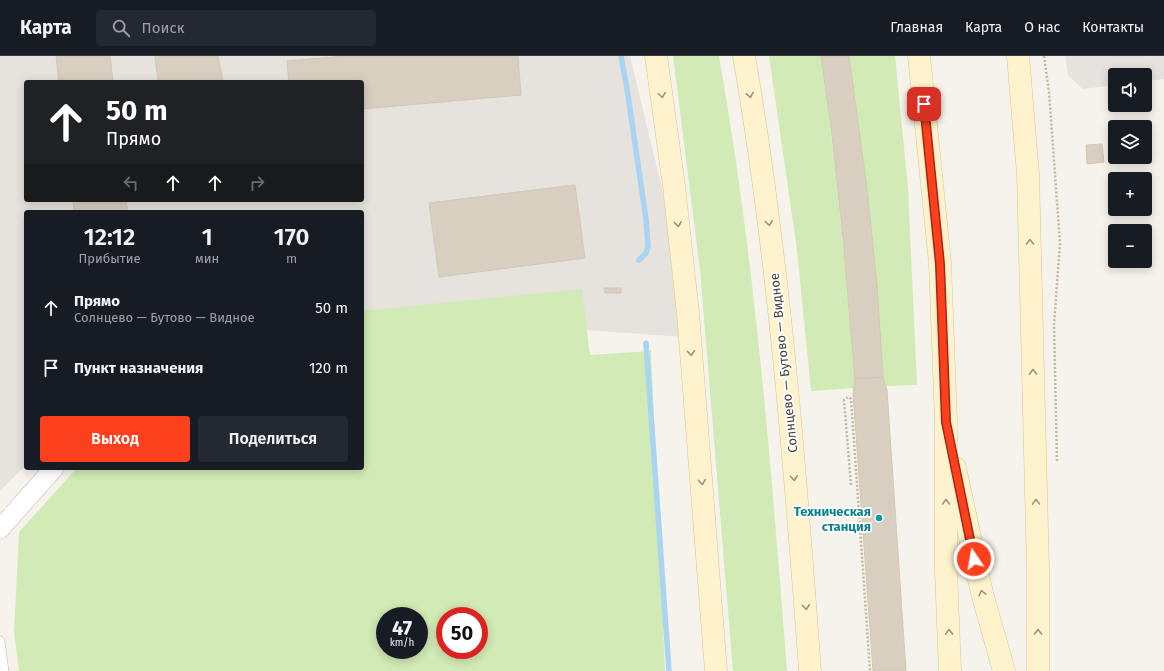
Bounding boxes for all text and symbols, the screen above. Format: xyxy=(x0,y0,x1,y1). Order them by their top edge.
search box xyxy=(96,10,376,46)
text: Карта xyxy=(20,16,72,39)
icon: search xyxy=(110,17,132,39)
text: Поиск xyxy=(142,19,184,37)
text: Главная xyxy=(890,19,943,36)
text: Карта xyxy=(965,19,1002,36)
text: О нас xyxy=(1024,19,1060,36)
text: Контакты xyxy=(1082,19,1144,36)
map controls xyxy=(1108,68,1152,268)
button: sound xyxy=(1108,68,1152,112)
pin xyxy=(907,87,941,121)
one-way arrow xyxy=(746,91,754,98)
one-way arrow xyxy=(657,92,666,98)
icon: arrive xyxy=(913,93,935,115)
text: 50 m xyxy=(106,94,168,127)
icon: ahead xyxy=(40,96,92,148)
button: layers xyxy=(1108,120,1152,164)
text: Прямо xyxy=(106,128,161,150)
icon: left xyxy=(120,172,142,194)
icon: ahead xyxy=(162,172,184,194)
icon: ahead xyxy=(204,172,226,194)
icon: right xyxy=(246,172,268,194)
button: + xyxy=(1108,172,1152,216)
one-way arrow xyxy=(674,220,683,227)
one-way arrow xyxy=(764,220,773,226)
text: 12:12 xyxy=(84,223,135,251)
text: 1 xyxy=(202,223,213,251)
text: 170 xyxy=(274,223,309,251)
button: − xyxy=(1108,224,1152,268)
one-way arrow xyxy=(1025,239,1034,245)
text: Прибытие xyxy=(78,251,141,266)
text: мин xyxy=(195,251,219,266)
text: m xyxy=(286,251,297,266)
street label: Солнцево — Бутово — Видное xyxy=(767,272,800,454)
text: Прямо xyxy=(74,292,120,310)
icon: ahead xyxy=(40,297,62,319)
text: 50 m xyxy=(315,299,348,317)
text: Солнцево — Бутово — Видное xyxy=(74,310,255,325)
one-way arrow xyxy=(686,350,695,356)
icon: arrive xyxy=(40,357,62,379)
text: Пункт назначения xyxy=(74,359,203,377)
text: 120 m xyxy=(309,359,348,377)
one-way arrow xyxy=(1029,369,1037,375)
button: Выход xyxy=(40,416,190,462)
button: Поделиться xyxy=(198,416,348,462)
one-way arrow xyxy=(790,475,799,481)
one-way arrow xyxy=(697,479,706,485)
one-way arrow xyxy=(942,499,950,505)
one-way arrow xyxy=(1032,499,1041,505)
place label: Техническая станция xyxy=(794,504,871,534)
marker: Техническая станция xyxy=(874,513,884,523)
position arrow xyxy=(953,538,995,580)
one-way arrow xyxy=(978,590,987,597)
one-way arrow xyxy=(801,604,810,610)
speed limit sign: 50 xyxy=(436,607,488,659)
text: 47 xyxy=(392,616,412,640)
one-way arrow xyxy=(944,629,953,635)
one-way arrow xyxy=(1034,629,1042,635)
text: km/h xyxy=(390,637,414,649)

